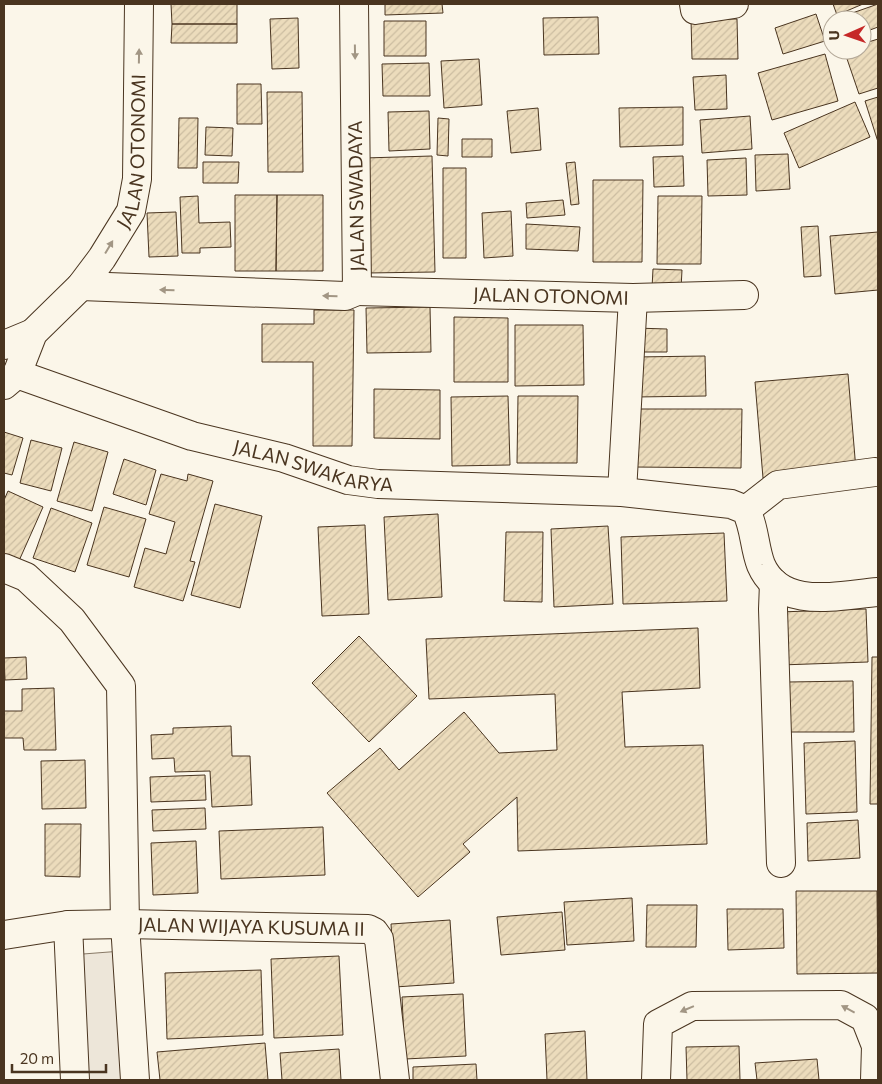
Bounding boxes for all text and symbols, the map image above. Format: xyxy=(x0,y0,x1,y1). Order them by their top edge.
north arrow xyxy=(822,10,872,60)
text: U xyxy=(825,30,842,41)
one-way arrow xyxy=(351,45,359,61)
one-way arrow xyxy=(135,47,143,63)
street label: JALAN OTONOMI xyxy=(111,74,149,232)
street label: JALAN SWADAYA xyxy=(343,120,368,272)
one-way arrow xyxy=(105,240,114,253)
street label: JALAN OTONOMI xyxy=(473,282,629,309)
one-way arrow xyxy=(159,285,175,293)
one-way arrow xyxy=(322,291,338,299)
street label: JALAN SWAKARYA xyxy=(231,434,393,495)
street label: JALAN WIJAYA KUSUMA II xyxy=(138,912,365,940)
one-way arrow xyxy=(679,1005,694,1013)
one-way arrow xyxy=(841,1005,855,1013)
scale bar xyxy=(12,1042,106,1074)
text: 20 m xyxy=(20,1049,54,1067)

